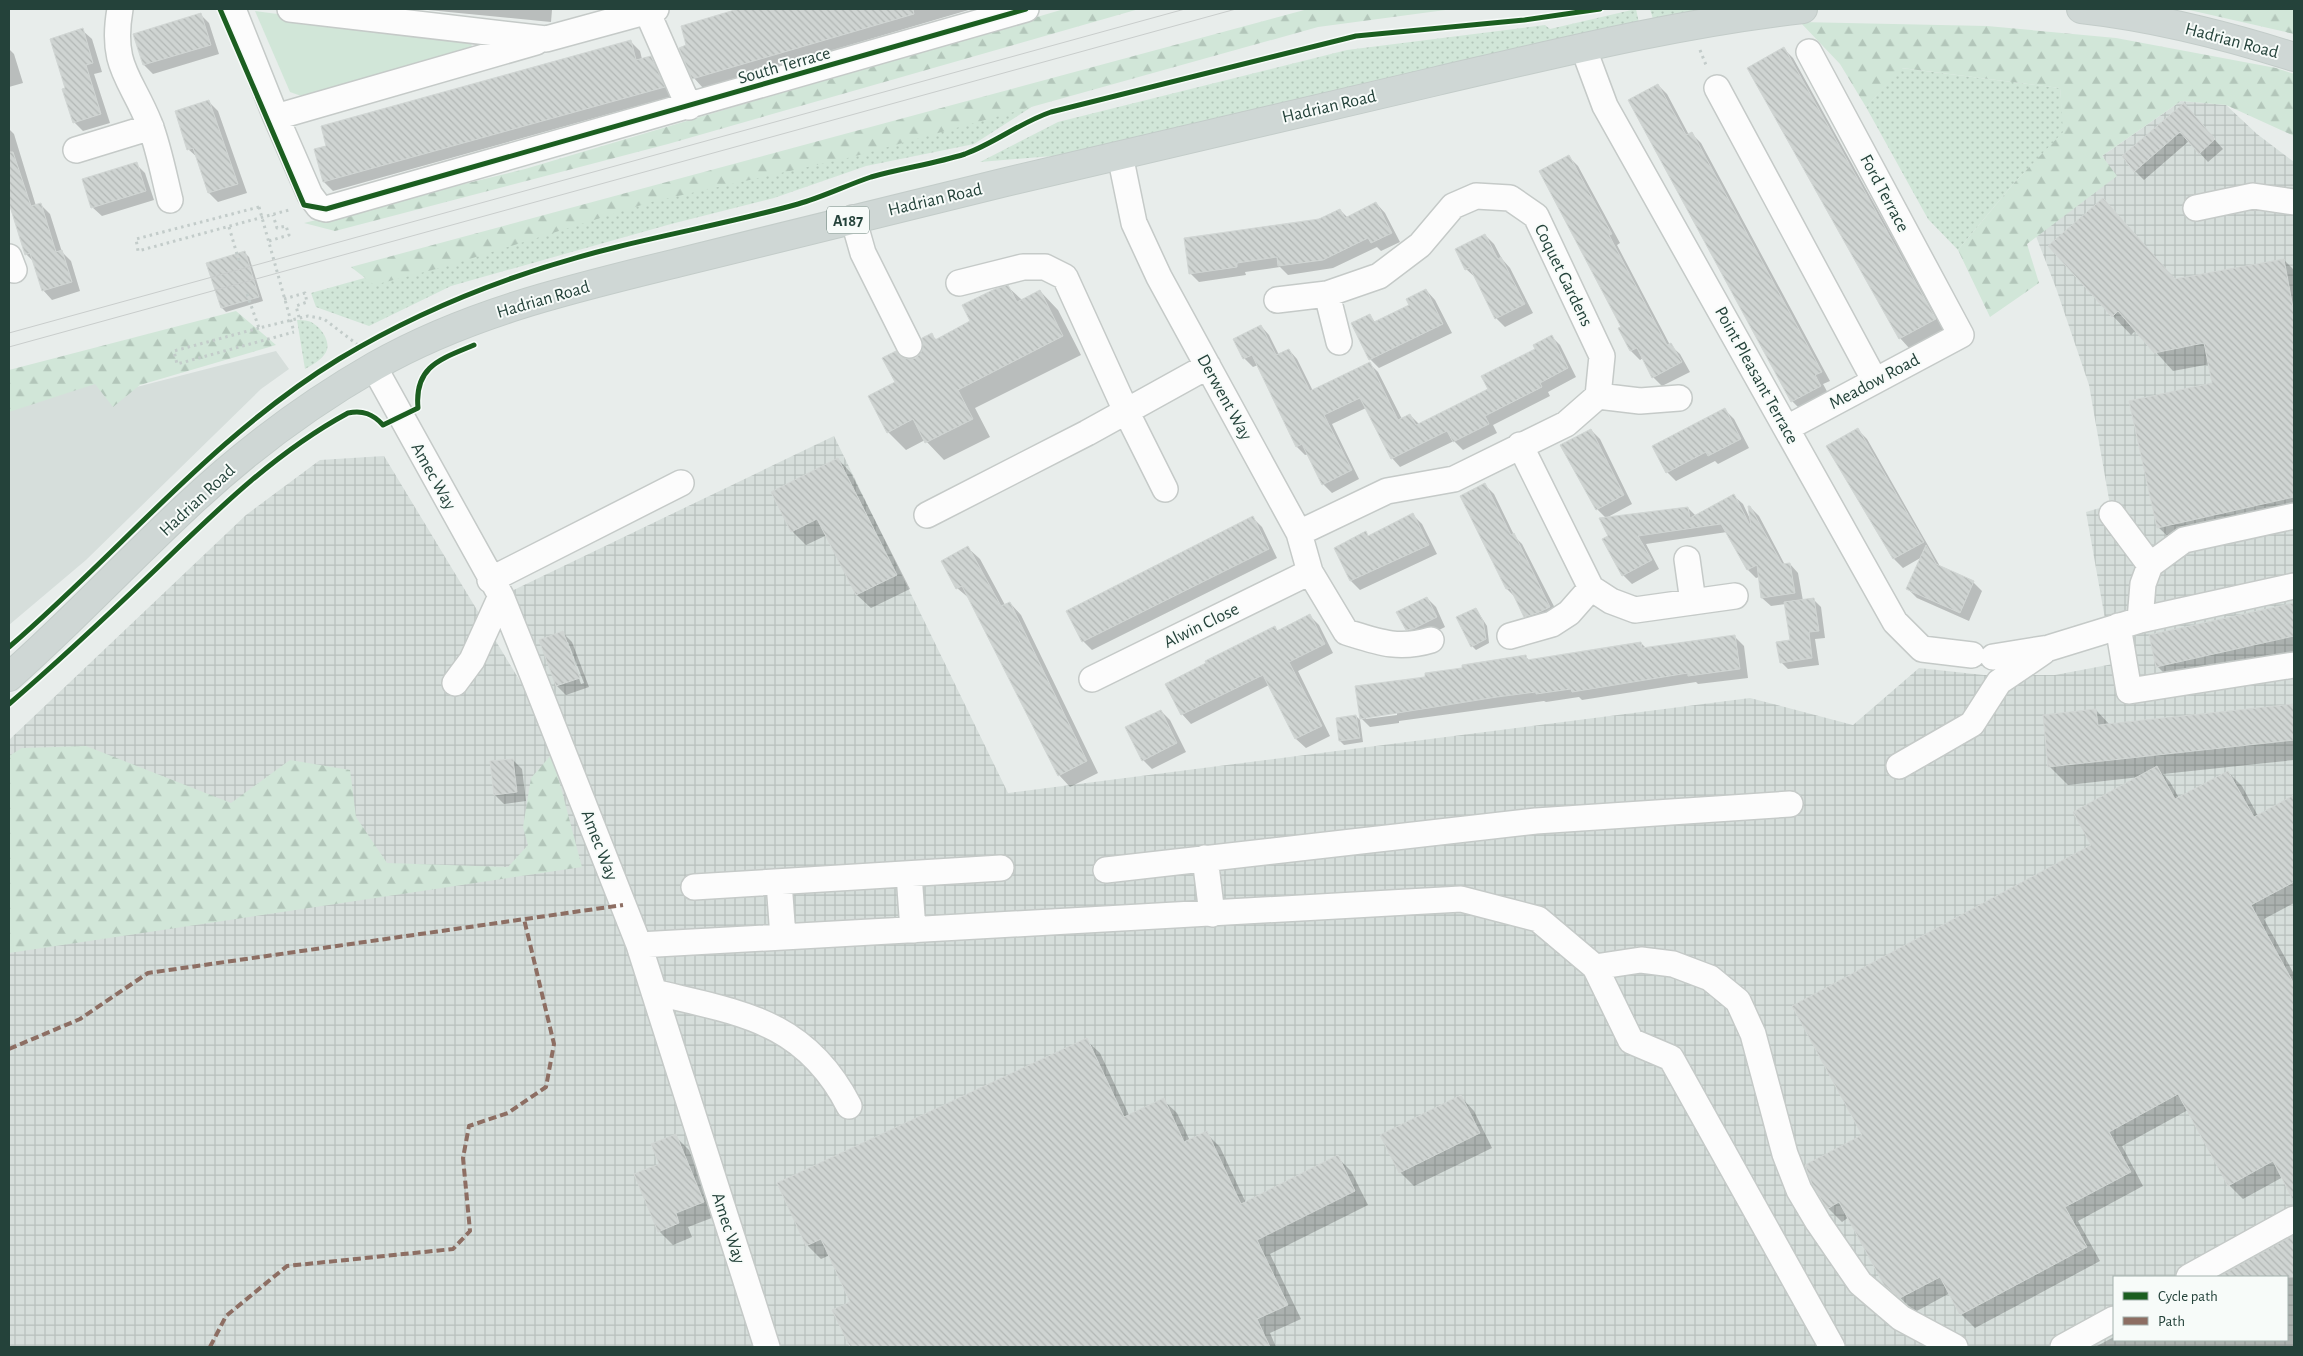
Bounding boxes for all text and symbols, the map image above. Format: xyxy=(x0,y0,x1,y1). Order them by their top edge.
street label: Hadrian Road xyxy=(2183,20,2280,62)
street label: South Terrace xyxy=(736,44,832,88)
street label: Hadrian Road xyxy=(1280,87,1378,127)
street label: Ford Terrace xyxy=(1856,152,1912,235)
street label: Hadrian Road xyxy=(886,180,984,220)
road number: A187 xyxy=(827,206,869,234)
street label: Coquet Gardens xyxy=(1531,221,1596,329)
street label: Hadrian Road xyxy=(495,278,592,322)
street label: Point Pleasant Terrace xyxy=(1711,304,1801,447)
street label: Meadow Road xyxy=(1826,351,1923,413)
street label: Derwent Way xyxy=(1193,352,1255,444)
street label: Amec Way xyxy=(407,440,459,513)
street label: Hadrian Road xyxy=(156,461,239,540)
street label: Alwin Close xyxy=(1161,600,1242,652)
street label: Amec Way xyxy=(577,808,621,883)
street label: Amec Way xyxy=(708,1190,748,1266)
legend xyxy=(2113,1276,2288,1341)
text: Cycle path xyxy=(2158,1289,2218,1304)
text: Path xyxy=(2158,1314,2185,1329)

